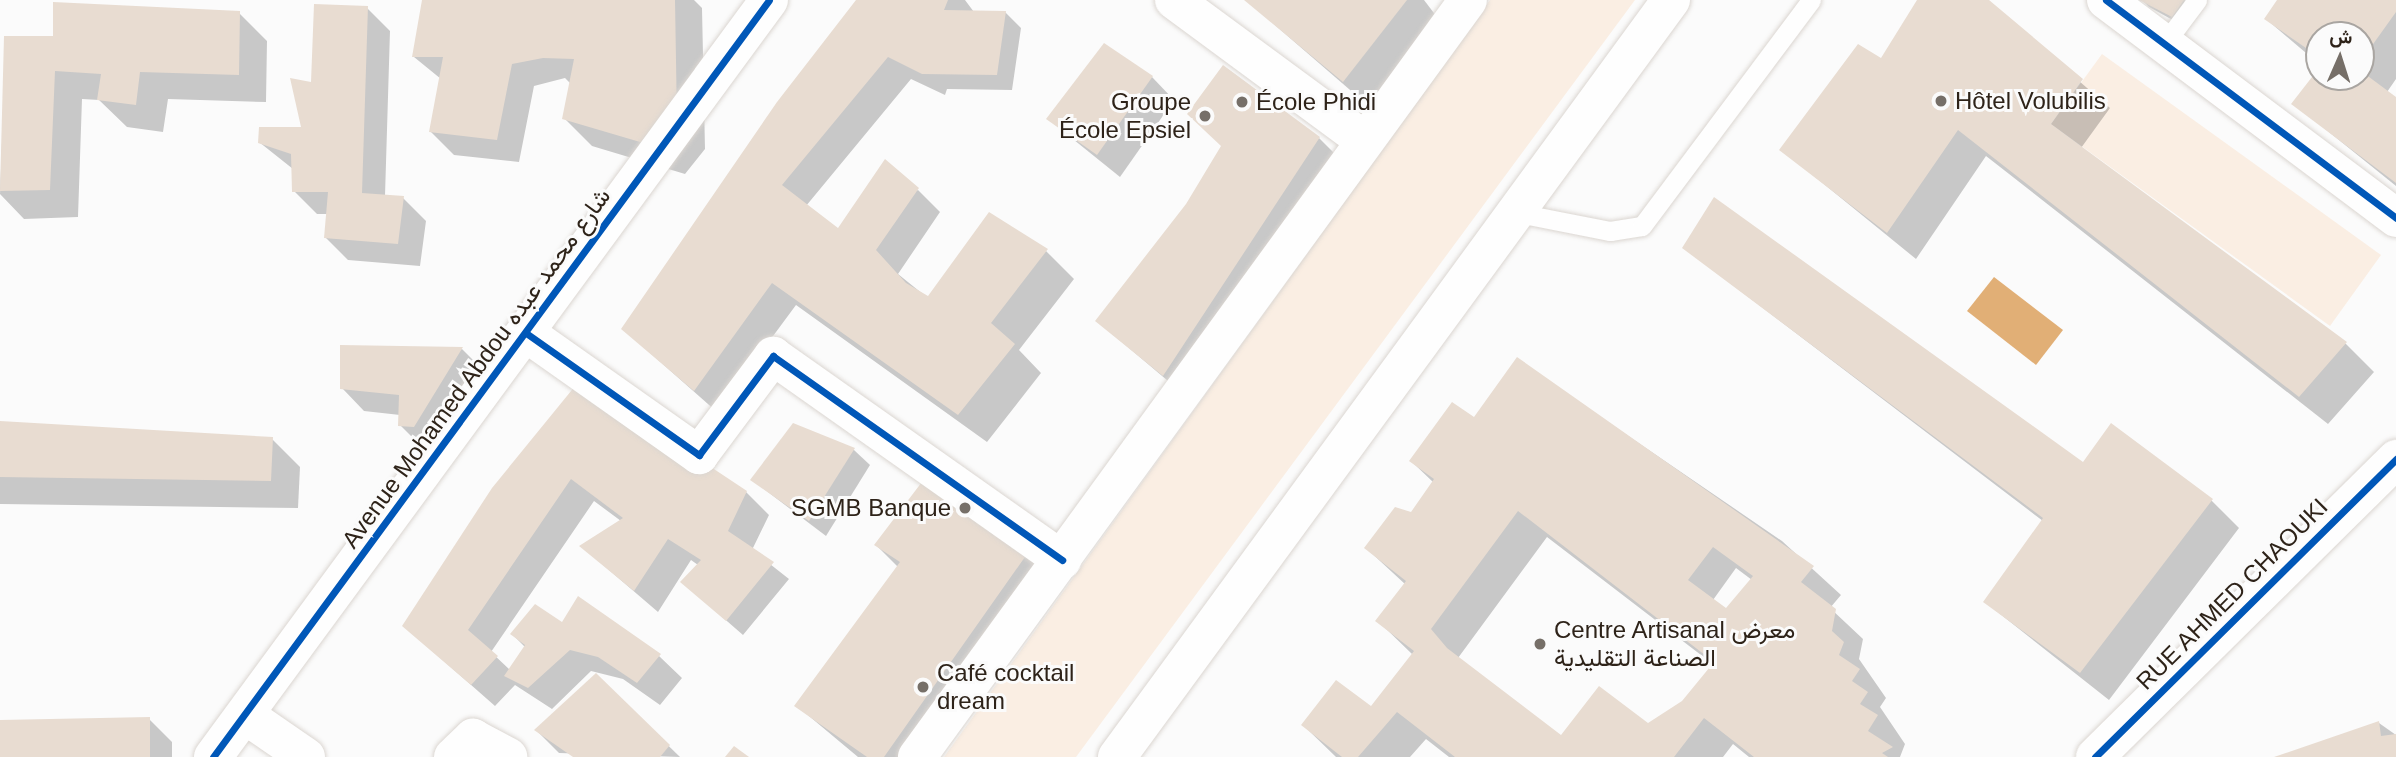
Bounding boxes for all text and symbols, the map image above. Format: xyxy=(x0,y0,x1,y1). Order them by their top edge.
north arrow xyxy=(2305,21,2375,91)
text: ش xyxy=(2329,25,2353,48)
place label: Hôtel Volubilis xyxy=(1955,87,2106,115)
place label: Groupe École Epsiel xyxy=(1059,88,1191,144)
place label: École Phidi xyxy=(1256,88,1376,116)
marker: Hôtel Volubilis xyxy=(1933,93,1949,109)
marker: École Phidi xyxy=(1234,94,1250,110)
marker: Groupe École Epsiel xyxy=(1197,108,1213,124)
street label: Avenue Mohamed Abdou شارع محمد عبده xyxy=(335,182,617,554)
street label: RUE AHMED CHAOUKI xyxy=(2130,492,2334,696)
place label: SGMB Banque xyxy=(791,494,951,522)
marker: SGMB Banque xyxy=(957,500,973,516)
place label: Centre Artisanal معرض الصناعة التقليدية xyxy=(1554,616,1797,672)
marker: Centre Artisanal معرض الصناعة التقليدية xyxy=(1532,636,1548,652)
place label: Café cocktail dream xyxy=(937,659,1074,715)
marker: Café cocktail dream xyxy=(915,679,931,695)

